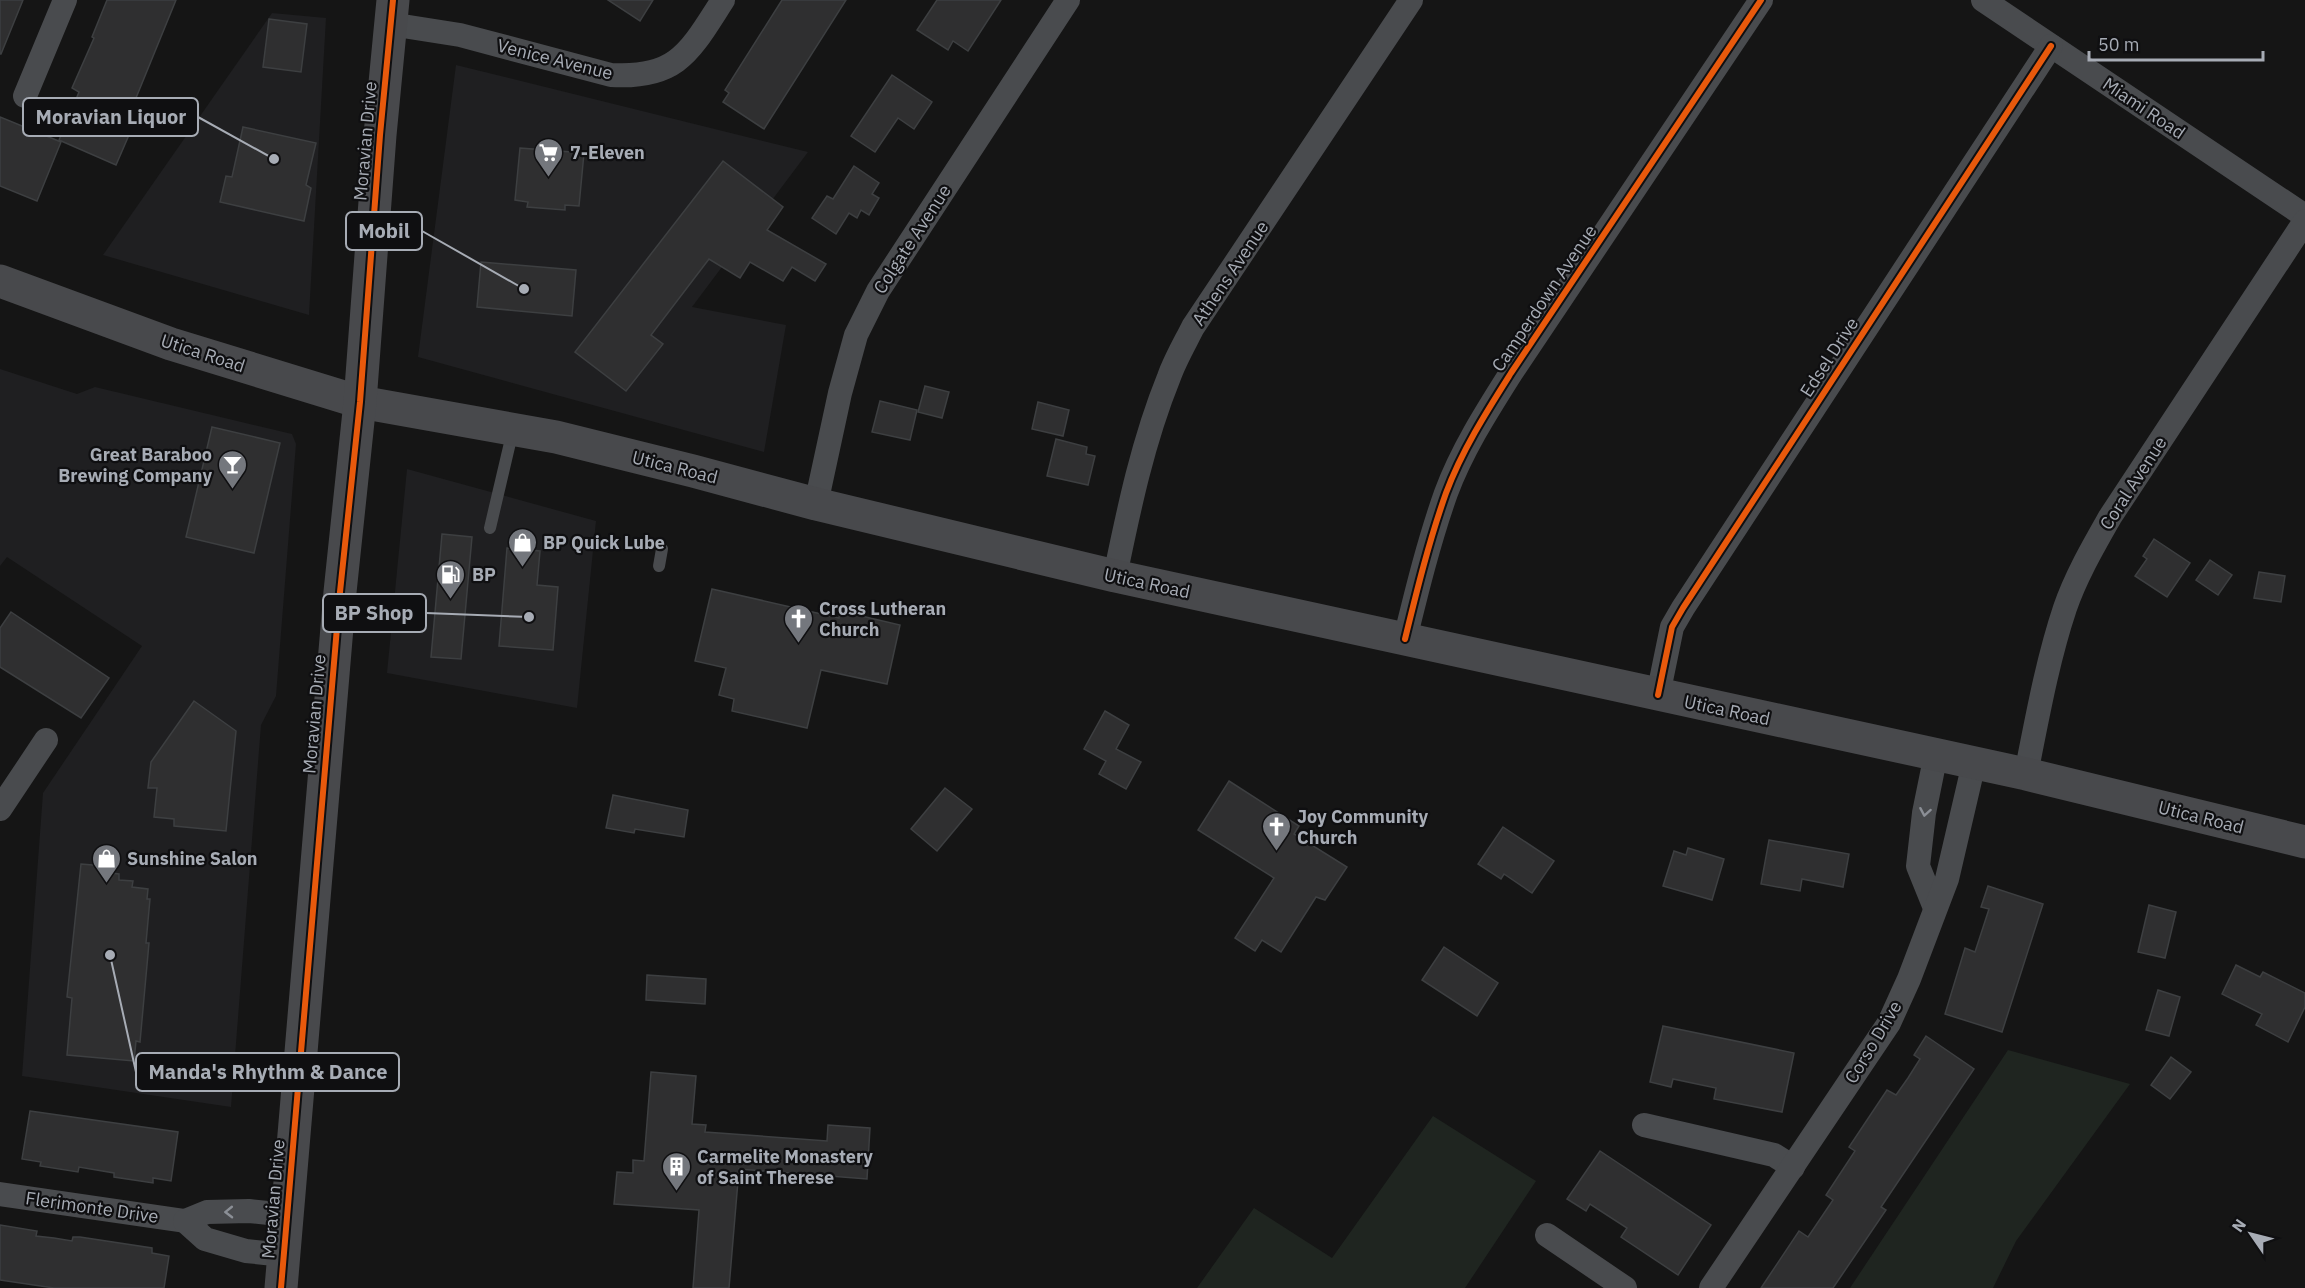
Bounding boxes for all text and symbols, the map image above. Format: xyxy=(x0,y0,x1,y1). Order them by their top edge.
scale bar xyxy=(2089,24,2263,62)
text: 50 m xyxy=(2098,33,2140,56)
street label: Venice Avenue xyxy=(495,34,615,84)
street label: Miami Road xyxy=(2098,72,2190,144)
street label: Moravian Drive xyxy=(348,80,382,202)
callout: Moravian Liquor xyxy=(23,98,198,136)
text: Moravian Liquor xyxy=(36,103,186,130)
supermarket icon: 7-Eleven xyxy=(533,136,565,178)
place label: 7-Eleven xyxy=(570,141,645,164)
street label: Colgate Avenue xyxy=(868,180,956,298)
callout: Mobil xyxy=(346,212,422,250)
street label: Athens Avenue xyxy=(1187,216,1273,330)
text: Mobil xyxy=(358,217,410,244)
street label: Camperdown Avenue xyxy=(1486,220,1602,376)
street label: Edsel Drive xyxy=(1795,313,1863,401)
street label: Utica Road xyxy=(158,329,248,377)
street label: Coral Avenue xyxy=(2094,432,2172,534)
place label: Great Baraboo Brewing Company xyxy=(58,443,212,487)
street label: Utica Road xyxy=(630,445,720,489)
bar icon: Great Baraboo Brewing Company xyxy=(217,448,249,490)
shop icon: BP Quick Lube xyxy=(506,526,538,568)
place label: BP Quick Lube xyxy=(543,531,665,554)
fuel station icon: BP xyxy=(435,558,467,600)
place label: BP xyxy=(472,563,496,586)
street label: Utica Road xyxy=(1102,563,1192,603)
callout: BP Shop xyxy=(323,594,426,632)
place label: Cross Lutheran Church xyxy=(819,597,946,641)
text: BP Shop xyxy=(334,599,414,626)
church icon: Cross Lutheran Church xyxy=(782,602,814,644)
street label: Moravian Drive xyxy=(297,653,331,775)
street label: Utica Road xyxy=(1682,690,1772,730)
street label: Utica Road xyxy=(2156,795,2246,839)
place label: Joy Community Church xyxy=(1297,805,1428,849)
one-way arrow xyxy=(1919,807,1931,817)
church icon: Joy Community Church xyxy=(1260,810,1292,852)
shop icon: Sunshine Salon xyxy=(90,842,122,884)
place label: Sunshine Salon xyxy=(127,847,258,870)
street label: Corso Drive xyxy=(1839,996,1907,1088)
callout: Manda's Rhythm & Dance xyxy=(136,1053,399,1091)
text: Manda's Rhythm & Dance xyxy=(148,1058,388,1085)
street label: Moravian Drive xyxy=(256,1138,290,1260)
place label: Carmelite Monastery of Saint Therese xyxy=(697,1145,873,1189)
building icon: Carmelite Monastery of Saint Therese xyxy=(660,1150,692,1192)
street label: Flerimonte Drive xyxy=(24,1186,160,1228)
north arrow xyxy=(2221,1204,2281,1264)
one-way arrow xyxy=(224,1206,233,1218)
text: N xyxy=(2227,1215,2250,1236)

